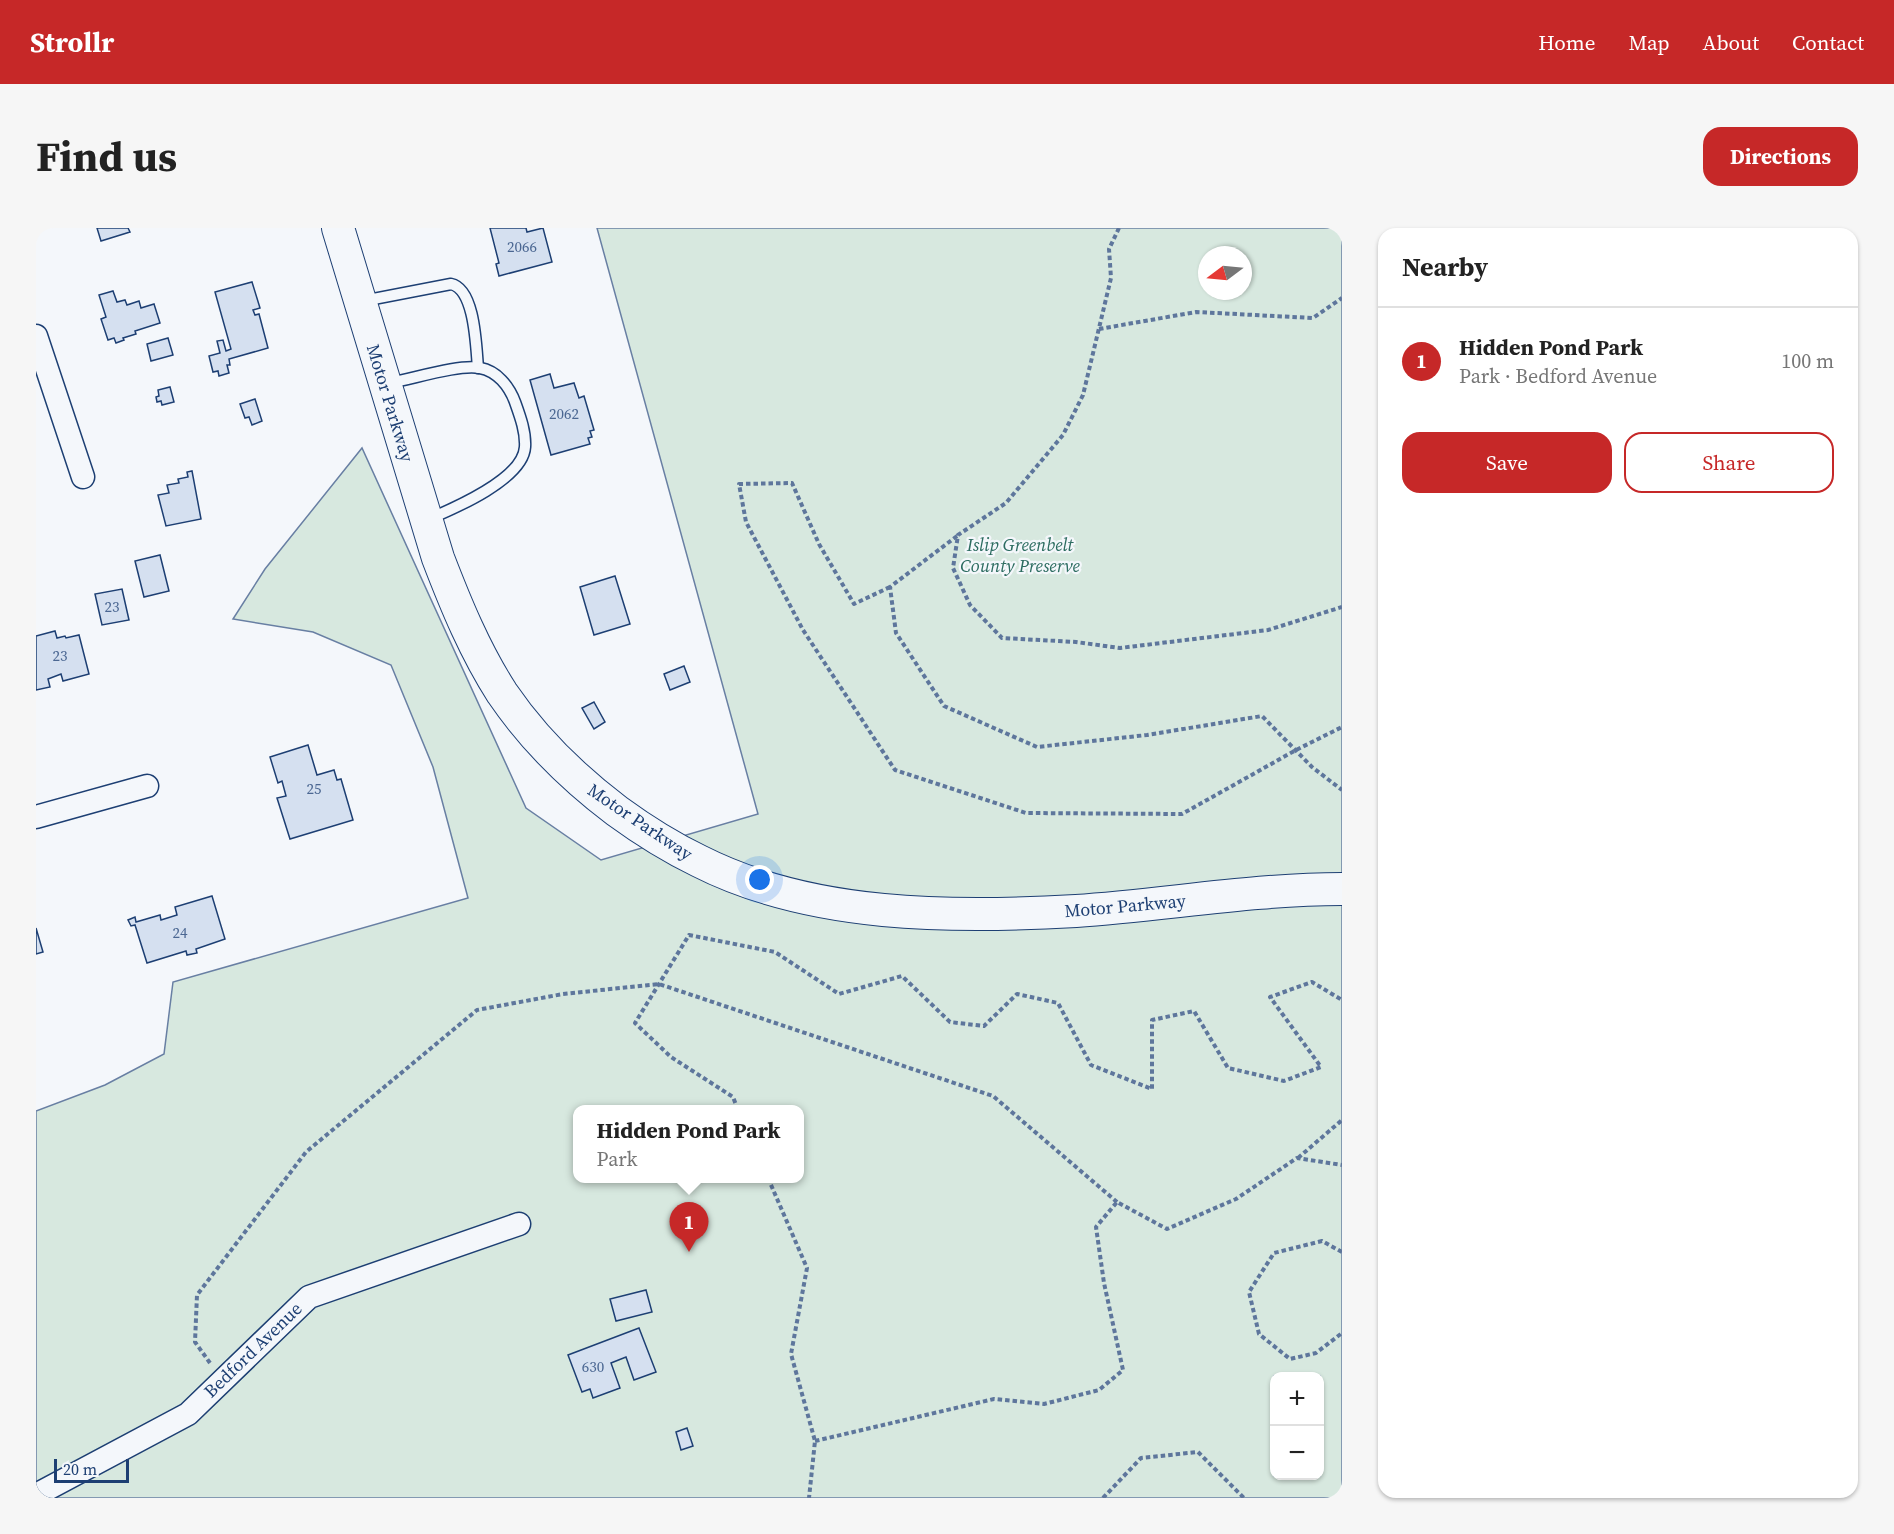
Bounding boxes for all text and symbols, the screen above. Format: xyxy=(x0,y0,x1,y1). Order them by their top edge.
text: Strollr xyxy=(30,23,114,61)
text: Home xyxy=(1538,28,1596,57)
text: Map xyxy=(1629,28,1670,57)
text: About xyxy=(1703,28,1759,57)
text: Contact xyxy=(1792,28,1864,57)
text: Find us xyxy=(36,127,177,185)
button: Directions xyxy=(1703,127,1858,186)
house number: 2066 xyxy=(507,236,537,257)
north arrow xyxy=(1198,246,1252,300)
text: Nearby xyxy=(1402,249,1488,285)
text: Hidden Pond Park xyxy=(1459,332,1643,362)
street label: Motor Parkway xyxy=(361,341,420,465)
text: 1 xyxy=(1416,347,1427,375)
text: 100 m xyxy=(1781,347,1834,375)
text: Park · Bedford Avenue xyxy=(1459,362,1657,390)
house number: 2062 xyxy=(549,403,579,424)
button: Save xyxy=(1402,432,1612,493)
button: Share xyxy=(1624,432,1834,493)
park label: Islip Greenbelt County Preserve xyxy=(960,532,1080,578)
house number: 23 xyxy=(104,596,120,617)
house number: 23 xyxy=(52,645,68,666)
street label: Motor Parkway xyxy=(583,777,698,866)
house number: 25 xyxy=(306,778,322,799)
your location xyxy=(745,865,774,894)
street label: Motor Parkway xyxy=(1063,888,1187,923)
house number: 24 xyxy=(172,922,188,943)
popup xyxy=(573,1105,804,1183)
text: Hidden Pond Park xyxy=(596,1115,781,1145)
text: Park xyxy=(596,1145,638,1173)
pin: 1 xyxy=(670,1202,708,1252)
street label: Bedford Avenue xyxy=(198,1296,307,1403)
house number: 630 xyxy=(582,1356,604,1377)
map controls xyxy=(1270,1372,1324,1480)
button: + xyxy=(1270,1372,1324,1426)
button: − xyxy=(1270,1426,1324,1480)
scale bar xyxy=(54,1456,129,1484)
text: 20 m xyxy=(63,1458,97,1480)

